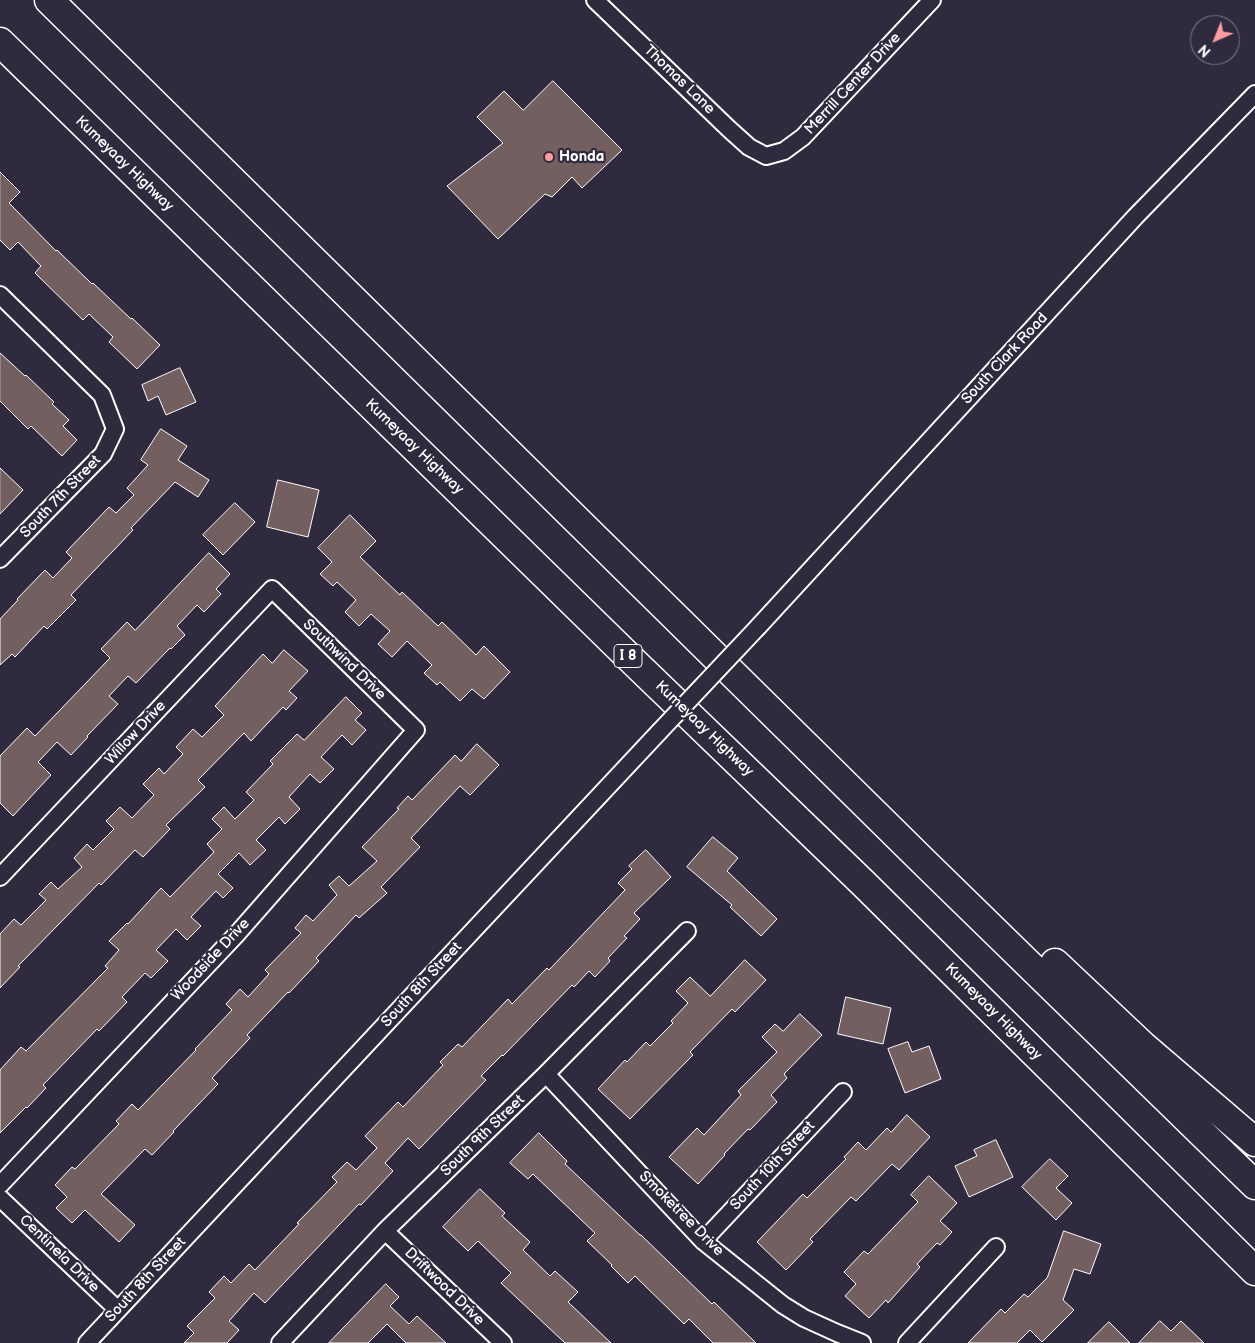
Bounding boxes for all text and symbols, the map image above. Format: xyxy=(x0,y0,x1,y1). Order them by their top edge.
north arrow xyxy=(1190,15,1240,65)
street label: Merrill Center Drive xyxy=(801,29,905,139)
text: N xyxy=(1195,41,1215,60)
street label: Thomas Lane xyxy=(640,42,718,118)
street label: Kumeyaay Highway xyxy=(71,113,177,215)
place label: Honda xyxy=(559,148,604,166)
marker: Honda xyxy=(543,151,555,163)
street label: South Clark Road xyxy=(958,310,1052,408)
street label: Kumeyaay Highway xyxy=(361,396,467,498)
street label: South 7th Street xyxy=(17,452,105,542)
street label: Southwind Drive xyxy=(299,616,389,704)
road number: I 8 xyxy=(614,644,642,668)
street label: Kumeyaay Highway xyxy=(651,678,757,780)
street label: Willow Drive xyxy=(102,697,170,769)
street label: Woodside Drive xyxy=(168,915,254,1005)
street label: South 8th Street xyxy=(378,939,466,1031)
street label: Kumeyaay Highway xyxy=(941,960,1045,1064)
street label: South 9th Street xyxy=(437,1091,529,1181)
street label: South 10th Street xyxy=(727,1118,819,1214)
street label: Smoketree Drive xyxy=(635,1168,727,1260)
street label: Centinela Drive xyxy=(15,1211,103,1297)
street label: South 8th Street xyxy=(102,1234,190,1326)
street label: Driftwood Drive xyxy=(400,1244,488,1330)

